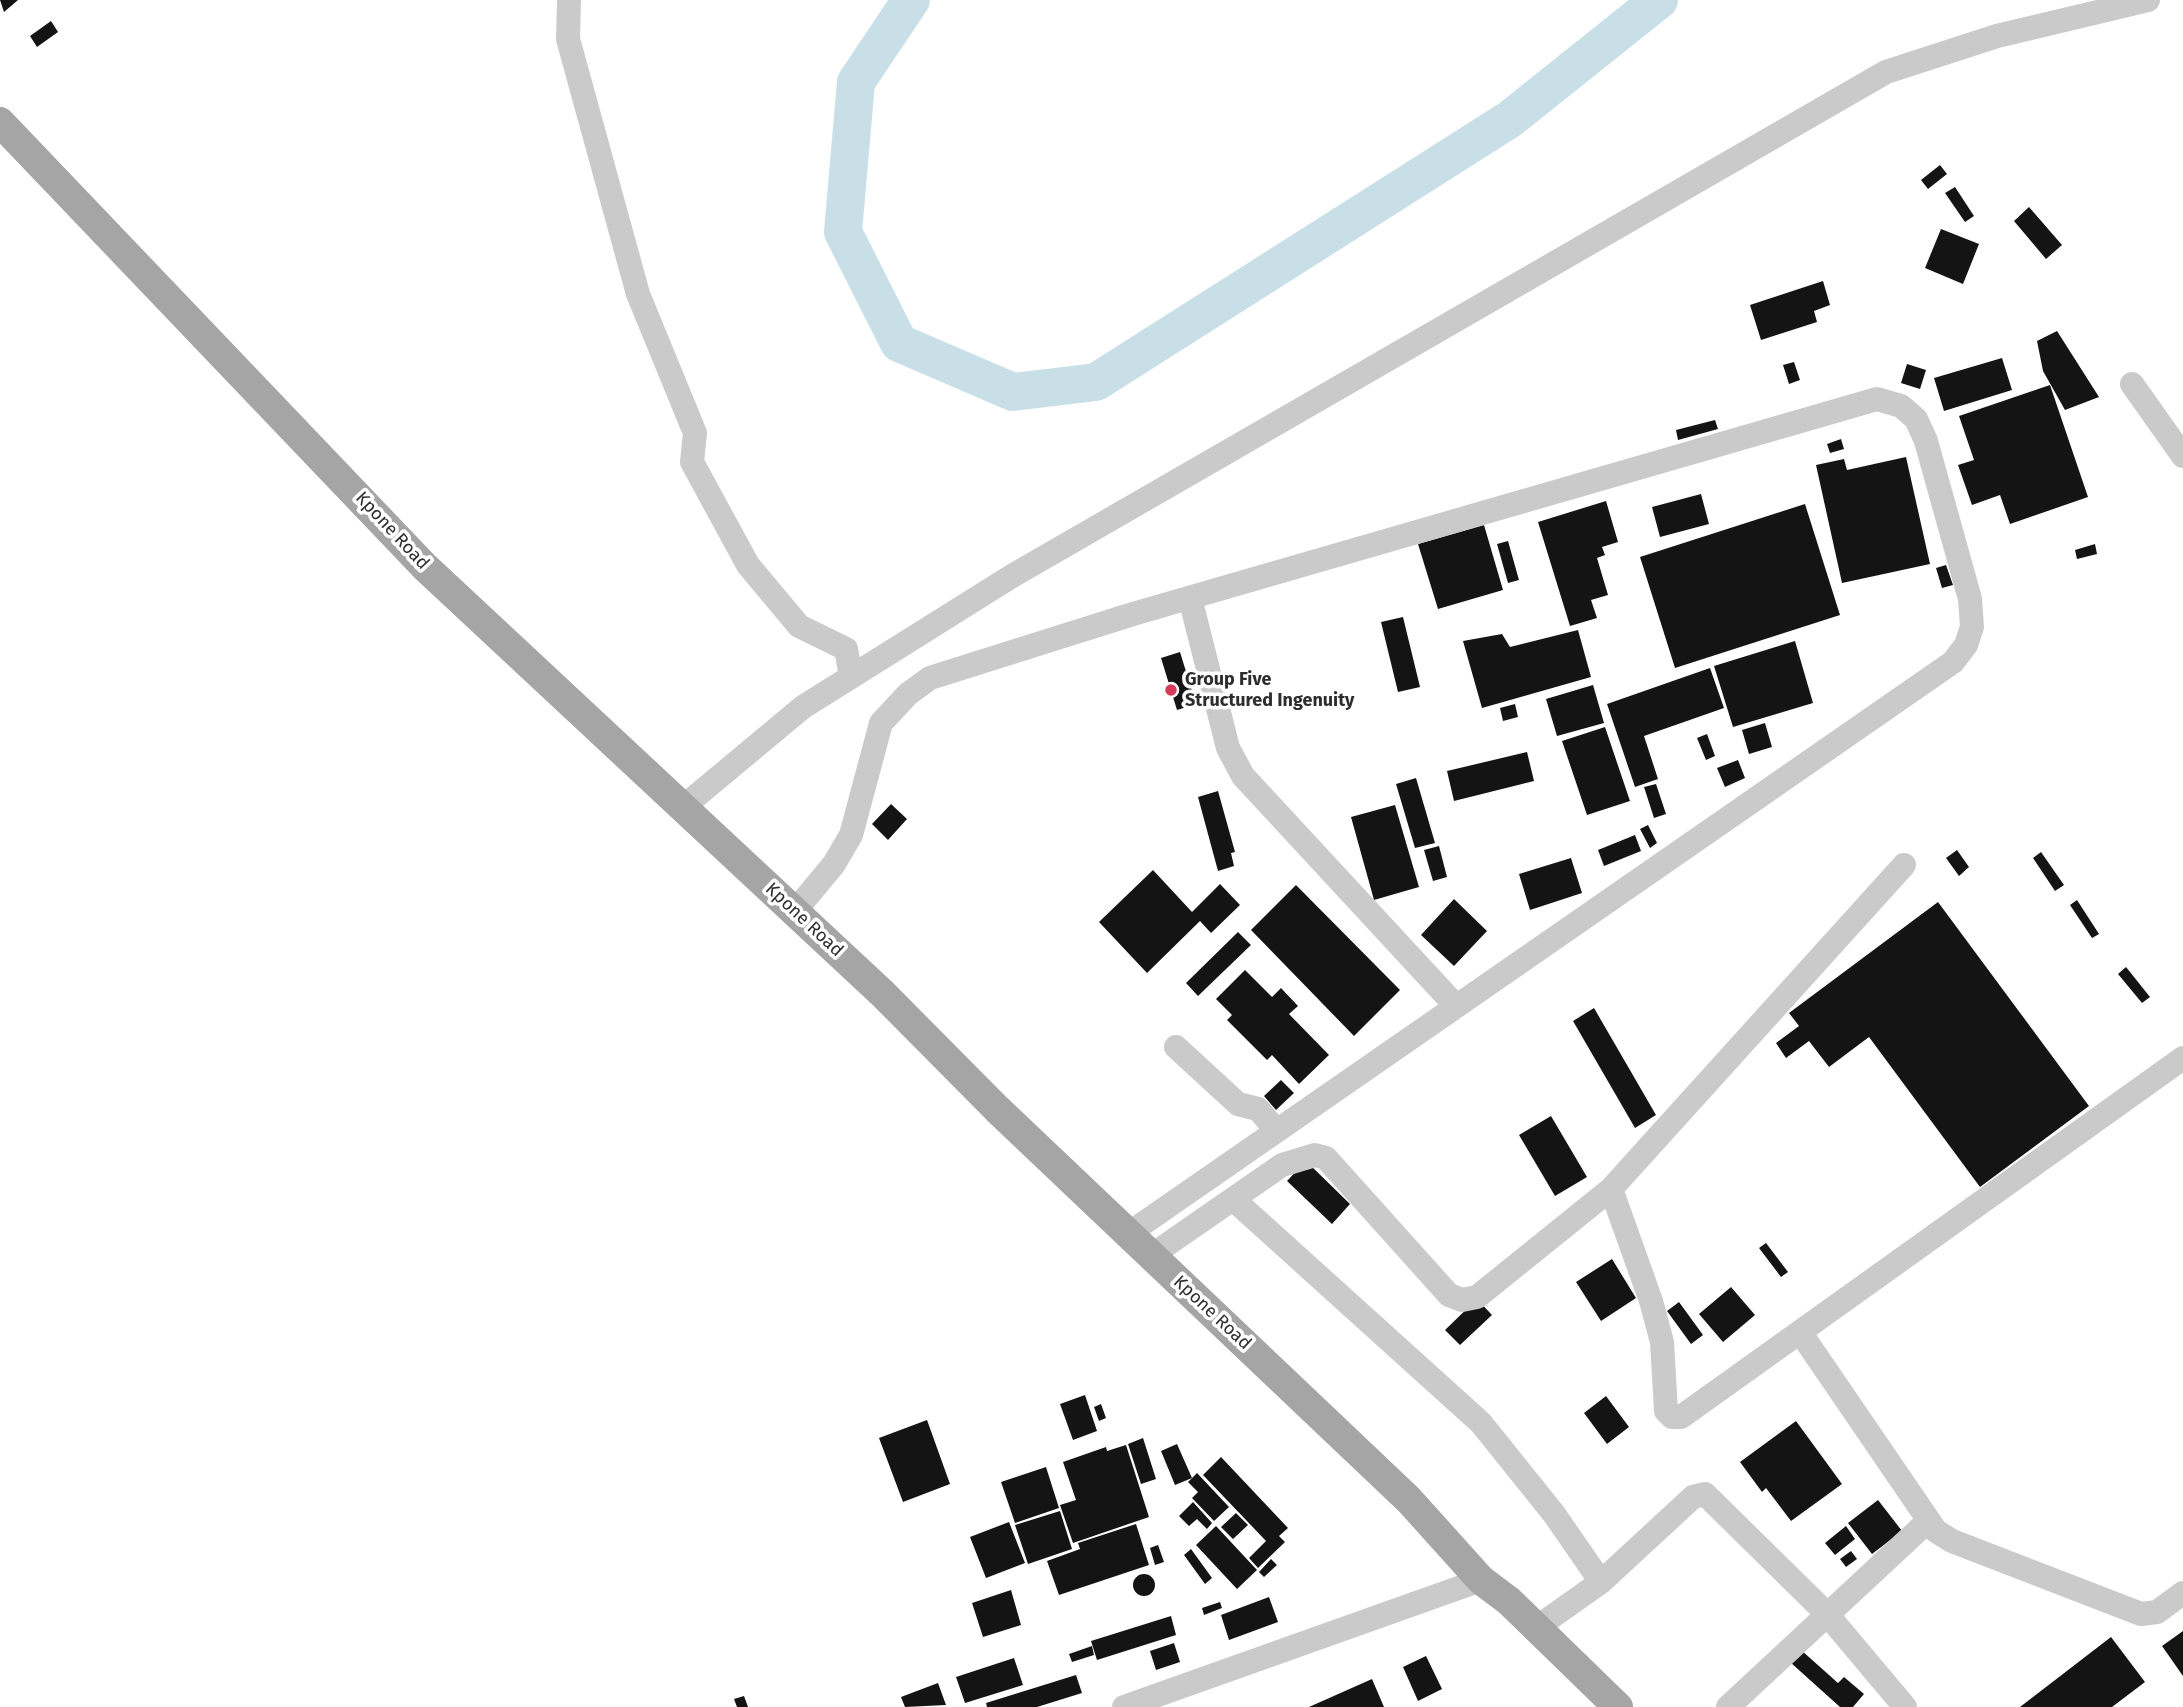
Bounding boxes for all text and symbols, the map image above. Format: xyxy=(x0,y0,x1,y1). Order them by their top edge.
street label: Kpone Road xyxy=(351,488,433,574)
place label: Group Five Structured Ingenuity xyxy=(1185,669,1354,712)
marker: Group Five Structured Ingenuity xyxy=(1163,682,1179,698)
street label: Kpone Road xyxy=(761,879,847,961)
street label: Kpone Road xyxy=(1169,1272,1255,1354)

